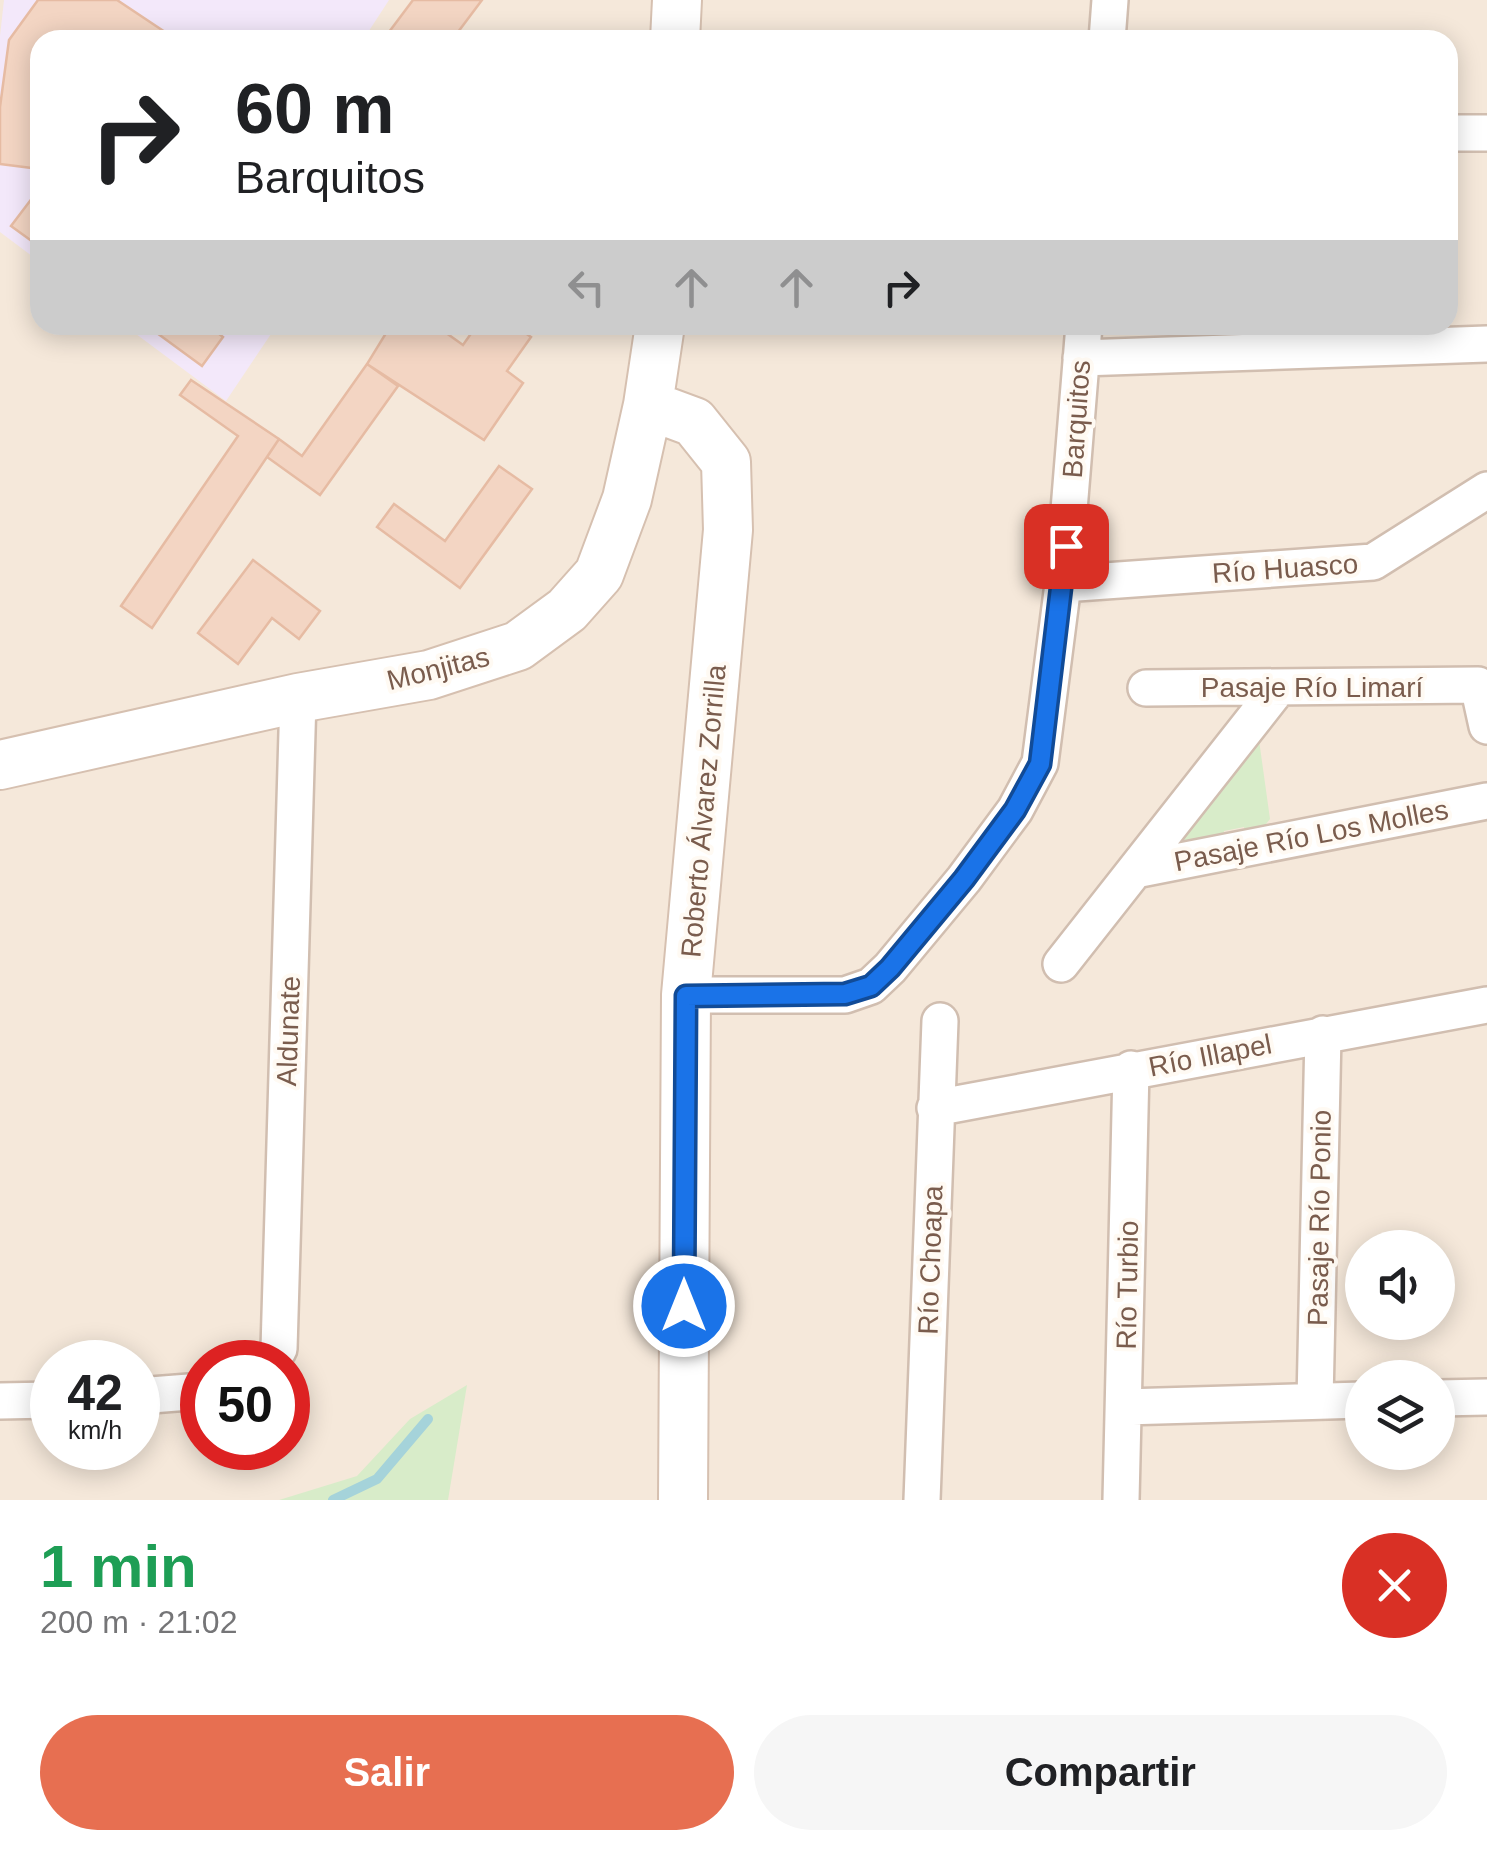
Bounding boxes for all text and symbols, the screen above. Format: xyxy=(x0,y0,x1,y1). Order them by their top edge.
icon: right xyxy=(70,70,200,200)
text: 60 m xyxy=(235,70,395,148)
text: Barquitos xyxy=(235,152,425,203)
icon: left xyxy=(559,260,614,315)
icon: ahead xyxy=(664,260,719,315)
icon: ahead xyxy=(769,260,824,315)
icon: right xyxy=(874,260,929,315)
street label: Barquitos xyxy=(1057,359,1096,479)
pin xyxy=(1024,504,1109,589)
icon: arrive xyxy=(1039,519,1094,574)
street label: Río Huasco xyxy=(1211,548,1359,589)
street label: Monjitas xyxy=(384,641,492,696)
street label: Roberto Álvarez Zorrilla xyxy=(675,663,732,959)
street label: Pasaje Río Limarí xyxy=(1201,672,1423,703)
street label: Pasaje Río Los Molles xyxy=(1171,794,1451,877)
street label: Aldunate xyxy=(271,975,306,1087)
street label: Río Illapel xyxy=(1146,1028,1274,1083)
street label: Pasaje Río Ponio xyxy=(1302,1110,1337,1326)
street label: Río Choapa xyxy=(912,1184,949,1335)
street label: Río Turbio xyxy=(1111,1220,1144,1350)
map controls xyxy=(1345,1230,1455,1470)
button: sound xyxy=(1345,1230,1455,1340)
position arrow xyxy=(632,1254,736,1358)
speed limit sign: 50 xyxy=(180,1340,310,1470)
button: layers xyxy=(1345,1360,1455,1470)
text: 42 xyxy=(67,1365,123,1421)
text: km/h xyxy=(68,1416,122,1444)
text: 1 min xyxy=(40,1533,197,1600)
button: close xyxy=(1342,1533,1447,1638)
text: 200 m · 21:02 xyxy=(40,1604,237,1640)
button: Salir xyxy=(40,1715,734,1830)
button: Compartir xyxy=(754,1715,1447,1830)

